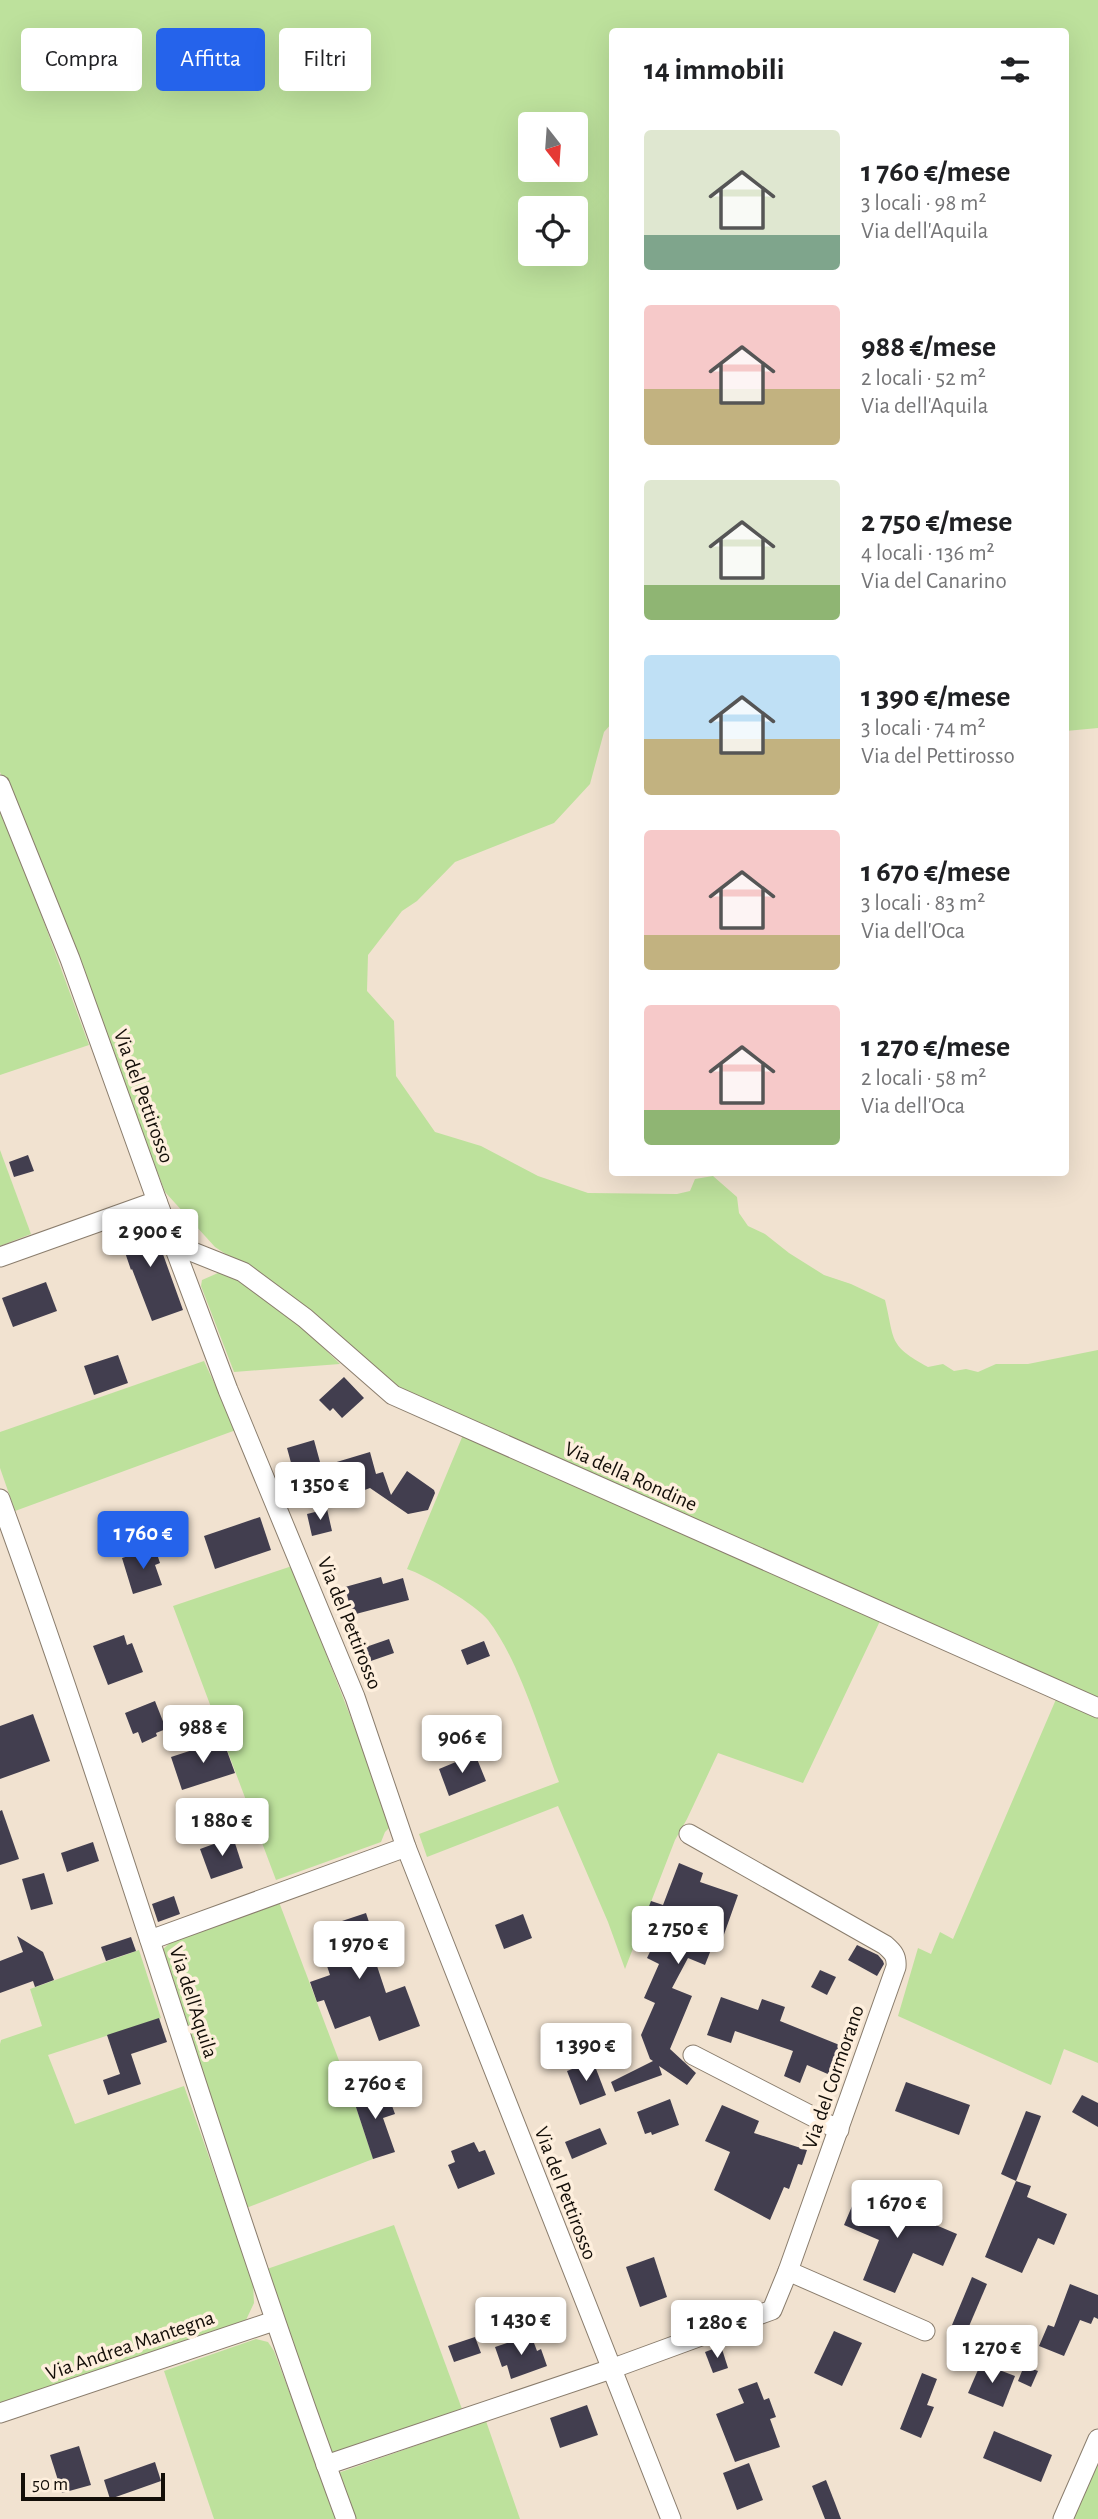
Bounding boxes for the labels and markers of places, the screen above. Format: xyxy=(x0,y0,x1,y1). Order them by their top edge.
pin: 2 900 € xyxy=(85,1210,215,1269)
pin: 1 350 € xyxy=(255,1462,385,1522)
pin: 1 760 € xyxy=(78,1512,208,1571)
pin: 988 € xyxy=(154,1706,252,1765)
pin: 906 € xyxy=(413,1716,511,1775)
pin: 1 880 € xyxy=(157,1798,287,1858)
pin: 2 750 € xyxy=(613,1906,743,1966)
pin: 1 970 € xyxy=(294,1922,424,1981)
pin: 1 390 € xyxy=(521,2024,651,2083)
pin: 2 760 € xyxy=(310,2062,440,2121)
pin: 1 670 € xyxy=(832,2180,962,2240)
pin: 1 430 € xyxy=(456,2298,586,2357)
pin: 1 280 € xyxy=(652,2300,782,2360)
pin: 1 270 € xyxy=(927,2326,1057,2385)

